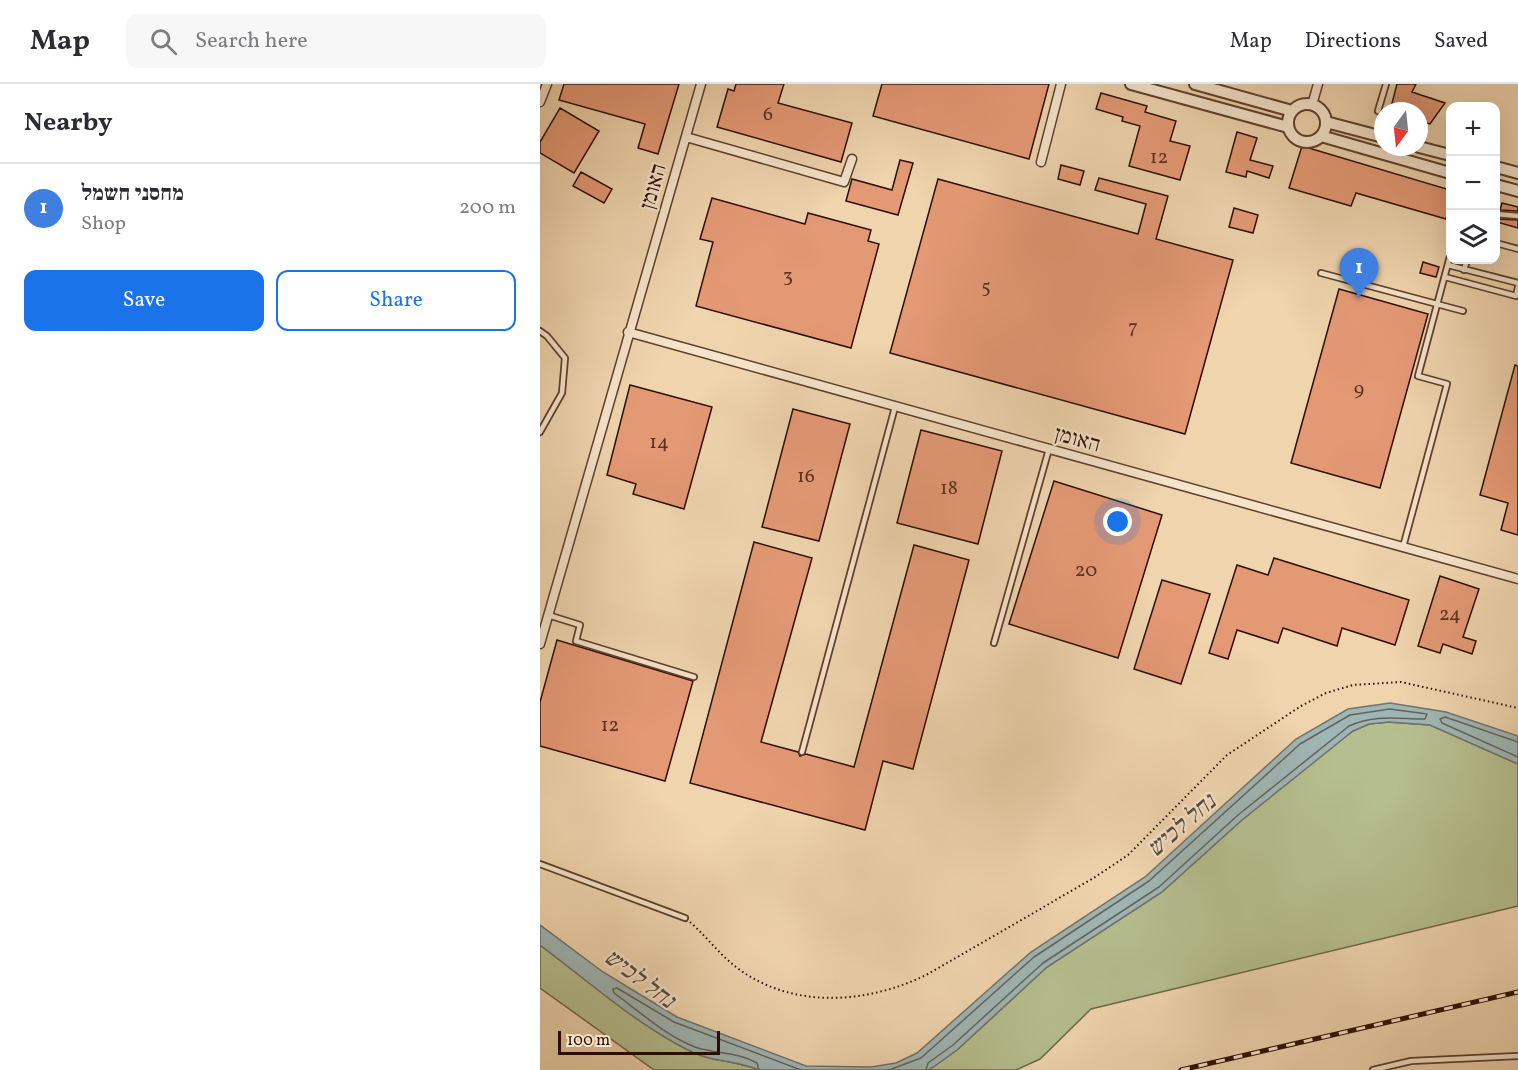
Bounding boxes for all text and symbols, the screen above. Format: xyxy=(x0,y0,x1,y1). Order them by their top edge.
search box xyxy=(126,14,546,68)
text: Map xyxy=(30,22,90,61)
icon: search xyxy=(147,25,180,58)
text: Search here xyxy=(195,26,308,57)
text: Map xyxy=(1230,27,1272,56)
text: Directions xyxy=(1305,27,1401,56)
text: Saved xyxy=(1434,27,1488,56)
house number: 6 xyxy=(763,101,773,129)
north arrow xyxy=(1374,102,1428,156)
map controls xyxy=(1446,102,1500,264)
button: + xyxy=(1446,102,1500,156)
text: Nearby xyxy=(24,105,113,141)
house number: 12 xyxy=(1150,144,1168,172)
button: − xyxy=(1446,156,1500,210)
street label: האומן xyxy=(633,160,676,213)
text: מחסני חשמל xyxy=(81,179,184,210)
text: 1 xyxy=(39,194,48,222)
text: 200 m xyxy=(459,194,516,222)
text: Shop xyxy=(81,210,126,238)
button: layers xyxy=(1446,210,1500,264)
pin: 1 xyxy=(1340,248,1378,298)
house number: 3 xyxy=(783,263,793,291)
button: Save xyxy=(24,270,264,331)
button: Share xyxy=(276,270,516,331)
house number: 5 xyxy=(981,274,991,302)
house number: 7 xyxy=(1128,314,1138,342)
house number: 9 xyxy=(1354,376,1364,404)
street label: האומן xyxy=(1051,419,1104,461)
house number: 14 xyxy=(649,429,669,457)
house number: 16 xyxy=(797,463,815,491)
house number: 18 xyxy=(940,475,958,503)
your location xyxy=(1103,507,1132,536)
house number: 20 xyxy=(1075,557,1097,585)
house number: 24 xyxy=(1439,601,1461,629)
house number: 12 xyxy=(601,712,619,740)
water label: נחל לכיש xyxy=(1140,786,1226,866)
water label: נחל לכיש xyxy=(596,942,683,1019)
scale bar xyxy=(558,1028,720,1056)
text: 100 m xyxy=(567,1030,610,1052)

